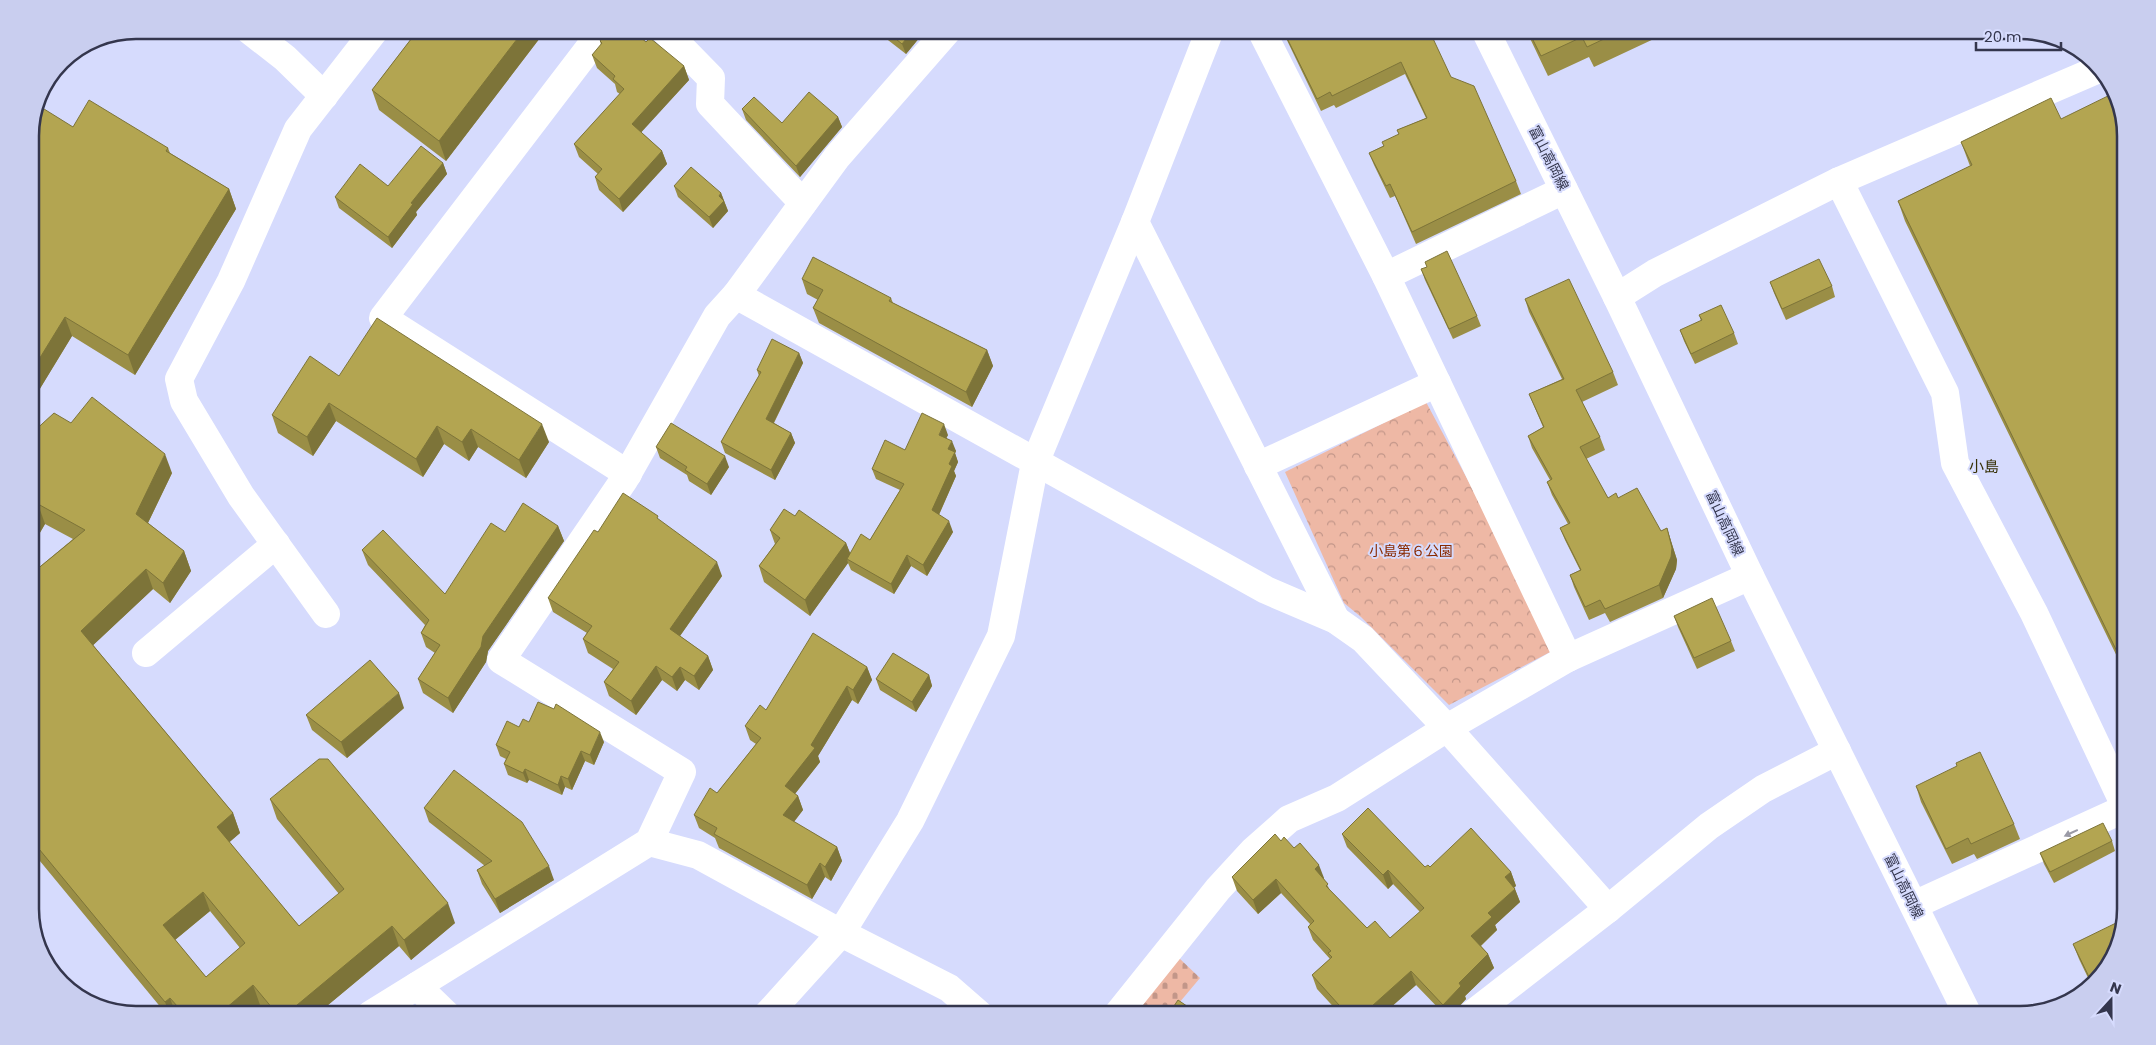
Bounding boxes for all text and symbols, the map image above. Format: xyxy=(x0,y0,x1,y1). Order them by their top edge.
scale bar xyxy=(1976,20,2061,52)
text: 20 m xyxy=(1984,26,2022,47)
street label: 富山高岡線 xyxy=(1524,122,1574,194)
district label: 小島 xyxy=(1969,456,1999,477)
street label: 富山高岡線 xyxy=(1701,487,1749,559)
park label: 小島第６公園 xyxy=(1369,541,1453,561)
one-way arrow xyxy=(2064,830,2078,838)
street label: 富山高岡線 xyxy=(1880,850,1928,922)
north arrow xyxy=(2086,975,2136,1025)
text: N xyxy=(2107,977,2124,999)

